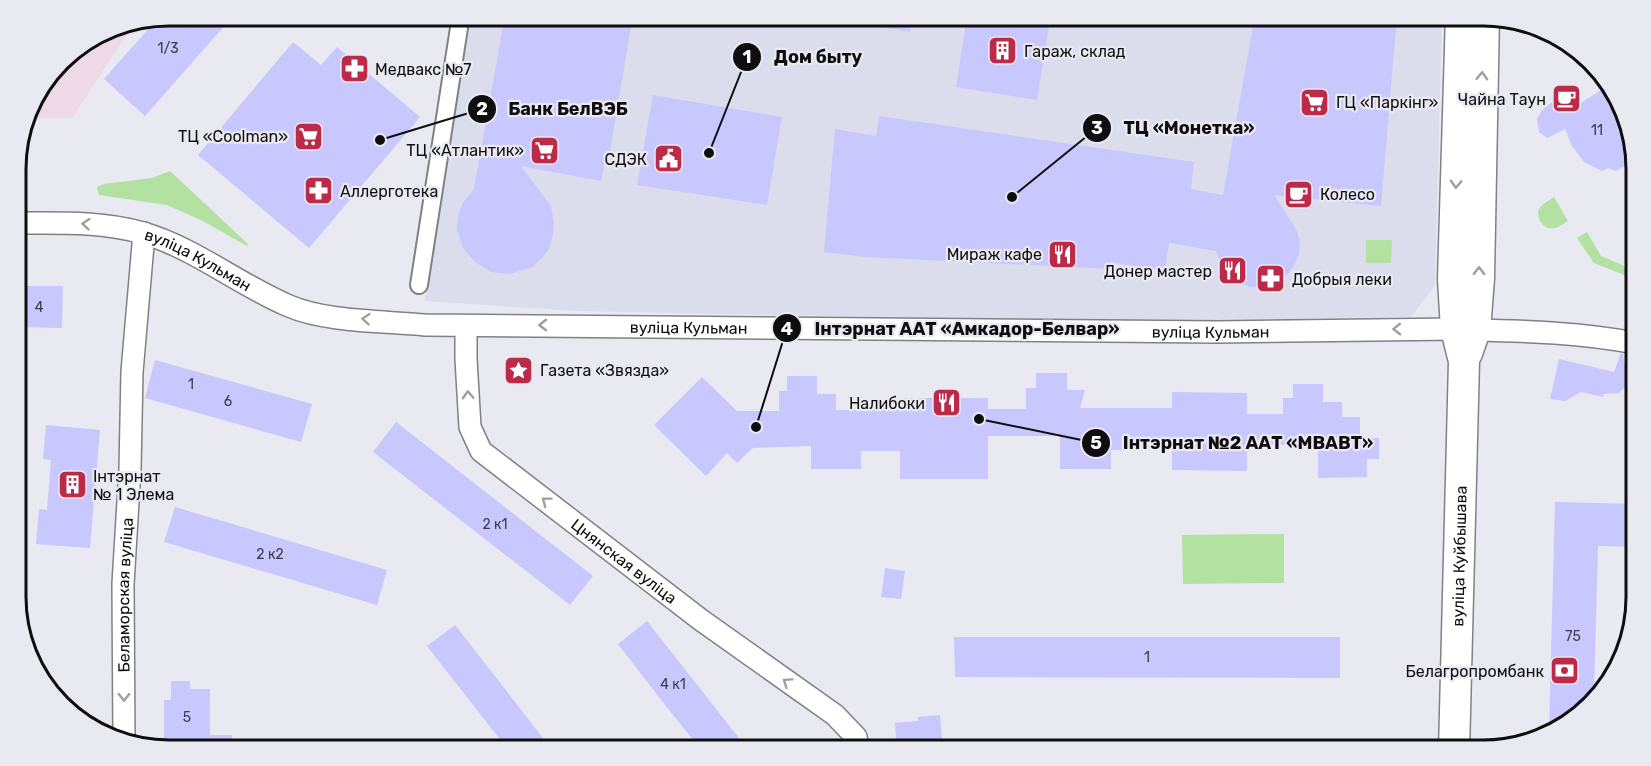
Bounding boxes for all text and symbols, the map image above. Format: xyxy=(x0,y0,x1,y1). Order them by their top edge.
building icon: Гараж, склад xyxy=(987,35,1019,67)
callout: Дом быту xyxy=(732,39,874,75)
house number: 1/3 xyxy=(157,40,179,57)
place label: Гараж, склад xyxy=(1024,42,1126,61)
text: 1 xyxy=(743,46,751,68)
text: Дом быту xyxy=(774,46,862,68)
pharmacy icon: Медвакс №7 xyxy=(338,53,370,85)
place label: Медвакс №7 xyxy=(375,60,471,79)
one-way arrow xyxy=(1476,72,1488,81)
cafe icon: Чайна Таун xyxy=(1551,83,1583,115)
supermarket icon: ГЦ «Паркінг» xyxy=(1299,86,1331,118)
place label: Чайна Таун xyxy=(1458,90,1546,109)
callout: Банк БелВЭБ xyxy=(467,91,640,127)
place label: ГЦ «Паркінг» xyxy=(1336,93,1439,112)
text: 2 xyxy=(476,98,488,120)
text: Банк БелВЭБ xyxy=(508,98,628,120)
callout: ТЦ «Монетка» xyxy=(1082,110,1267,146)
text: 3 xyxy=(1091,117,1103,139)
text: ТЦ «Монетка» xyxy=(1123,117,1255,139)
supermarket icon: ТЦ «Coolman» xyxy=(293,120,325,152)
house number: 11 xyxy=(1591,122,1603,139)
place label: ТЦ «Coolman» xyxy=(178,127,288,146)
supermarket icon: ТЦ «Атлантик» xyxy=(529,134,561,166)
place label: ТЦ «Атлантик» xyxy=(406,141,524,160)
public building icon: СДЭК xyxy=(652,143,684,175)
place label: СДЭК xyxy=(605,150,647,169)
pharmacy icon: Аллерготека xyxy=(303,175,335,207)
cafe icon: Колесо xyxy=(1283,178,1315,210)
one-way arrow xyxy=(1449,180,1462,189)
place label: Аллерготека xyxy=(340,182,438,201)
place label: Колесо xyxy=(1320,185,1375,204)
one-way arrow xyxy=(81,218,90,231)
street label: вуліца Кульман xyxy=(142,225,255,295)
restaurant icon: Мираж кафе xyxy=(1047,238,1079,270)
place label: Мираж кафе xyxy=(947,245,1042,264)
restaurant icon: Донер мастер xyxy=(1217,255,1249,287)
place label: Донер мастер xyxy=(1104,262,1212,281)
pharmacy icon: Добрыя леки xyxy=(1255,263,1287,295)
one-way arrow xyxy=(1473,267,1485,276)
place label: Добрыя леки xyxy=(1292,270,1392,289)
house number: 4 xyxy=(35,299,44,316)
callout: Інтэрнат ААТ «Амкадор-Белвар» xyxy=(772,310,1131,346)
one-way arrow xyxy=(362,313,371,326)
street label: вуліца Кульман xyxy=(630,317,748,337)
text: 4 xyxy=(781,318,793,340)
text: Інтэрнат ААТ «Амкадор-Белвар» xyxy=(814,318,1120,340)
one-way arrow xyxy=(539,319,548,331)
street label: вуліца Кульман xyxy=(1152,322,1270,342)
one-way arrow xyxy=(1393,323,1402,335)
place icon: Газета «Звязда» xyxy=(503,354,535,386)
place label: Газета «Звязда» xyxy=(540,361,669,380)
house number: 1 xyxy=(188,376,194,393)
restaurant icon: Налибоки xyxy=(930,387,962,419)
one-way arrow xyxy=(462,391,475,400)
house number: 6 xyxy=(224,393,232,410)
place label: Налибоки xyxy=(849,394,925,413)
callout: Інтэрнат №2 ААТ «МВАВТ» xyxy=(1081,425,1385,461)
text: 5 xyxy=(1090,432,1102,454)
text: Інтэрнат №2 ААТ «МВАВТ» xyxy=(1123,432,1373,454)
place label: Інтэрнат № 1 Элема xyxy=(93,467,174,504)
building icon: Інтэрнат № 1 Элема xyxy=(56,469,88,501)
street label: вуліца Куйбышава xyxy=(1448,485,1470,627)
one-way arrow xyxy=(541,497,552,508)
street label: Цнянская вуліца xyxy=(568,514,681,607)
house number: 2 к1 xyxy=(482,516,508,533)
street label: Беламорская вуліца xyxy=(113,517,137,673)
house number: 2 к2 xyxy=(256,546,284,563)
house number: 75 xyxy=(1565,628,1581,645)
house number: 1 xyxy=(1144,649,1150,666)
bank icon: Белагропромбанк xyxy=(1549,655,1581,687)
place label: Белагропромбанк xyxy=(1406,662,1544,681)
house number: 4 к1 xyxy=(660,676,686,693)
one-way arrow xyxy=(783,678,794,689)
one-way arrow xyxy=(118,693,130,702)
house number: 5 xyxy=(183,709,191,726)

